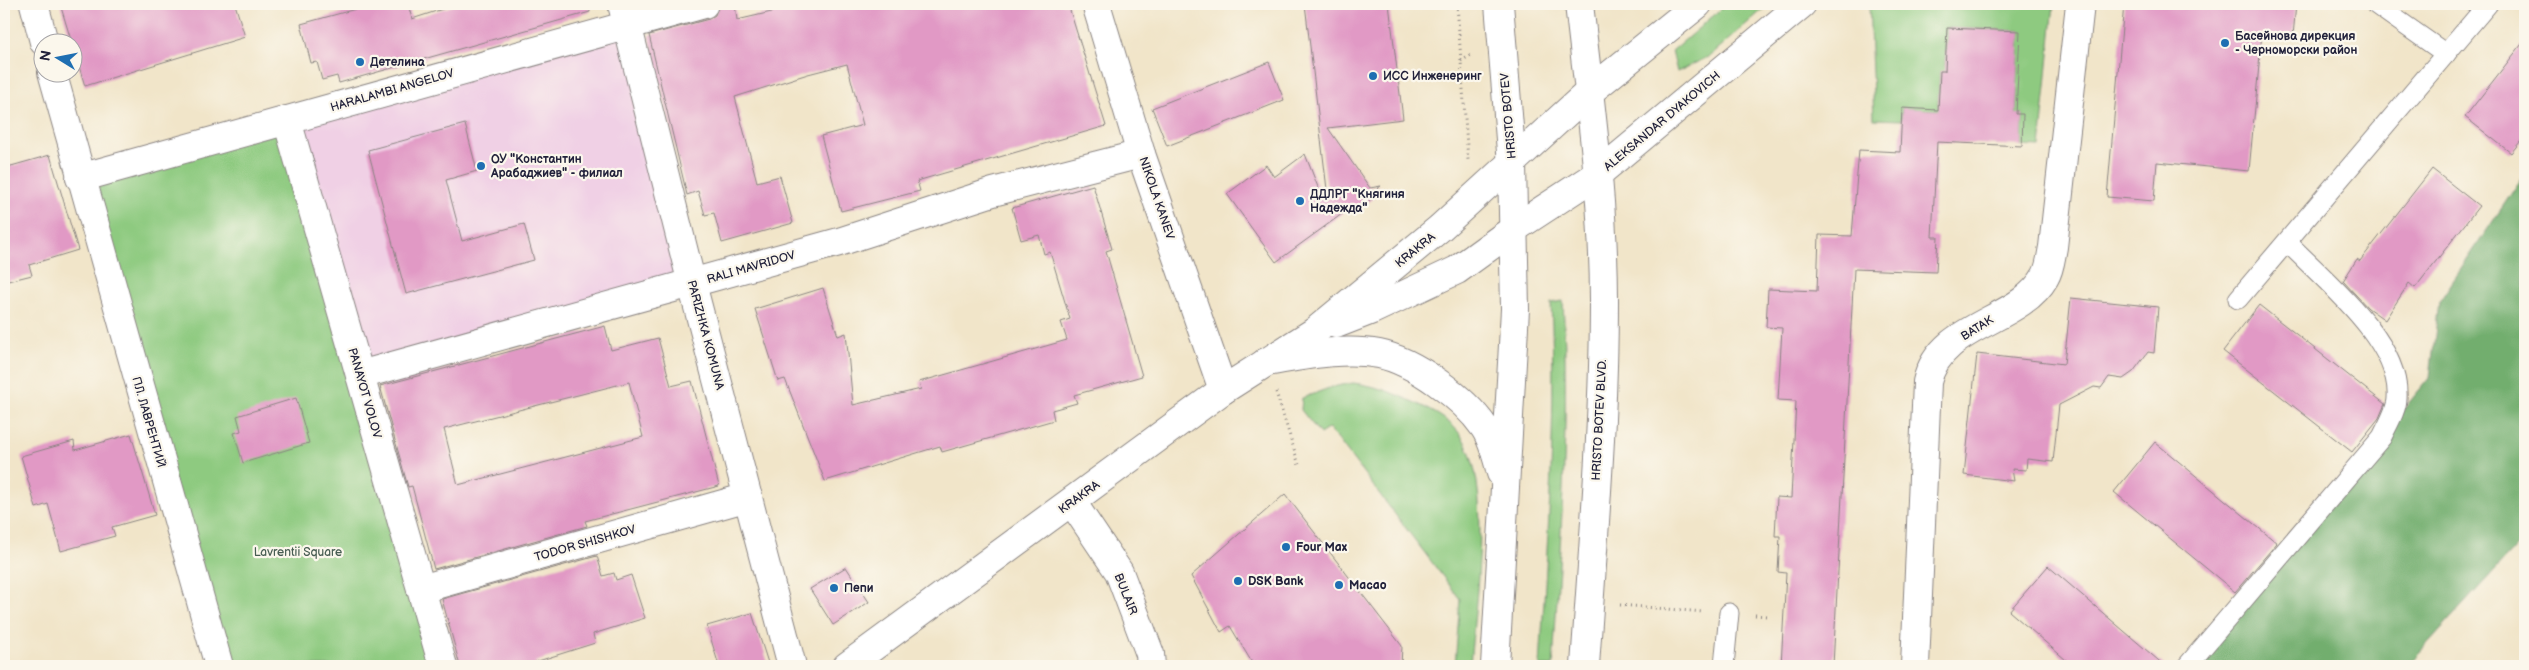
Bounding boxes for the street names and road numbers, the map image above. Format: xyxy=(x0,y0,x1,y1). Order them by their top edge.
street label: HARALAMBI ANGELOV xyxy=(329,65,456,115)
street label: ALEKSANDAR DYAKOVICH xyxy=(1601,68,1724,175)
street label: HRISTO BOTEV xyxy=(1497,72,1520,160)
street label: NIKOLA KANEV xyxy=(1135,155,1178,242)
street label: KRAKRA xyxy=(1392,229,1439,271)
street label: RALI MAVRIDOV xyxy=(705,248,798,287)
street label: PARIZHKA KOMUNA xyxy=(684,279,728,392)
street label: BATAK xyxy=(1958,313,1996,344)
street label: PANAYOT VOLOV xyxy=(344,346,385,441)
street label: HRISTO BOTEV BLVD. xyxy=(1589,359,1610,481)
street label: ПЛ. ЛАВРЕНТИЙ xyxy=(128,375,169,469)
street label: KRAKRA xyxy=(1056,477,1103,517)
street label: TODOR SHISHKOV xyxy=(533,522,638,565)
street label: BULAIR xyxy=(1110,571,1141,618)

